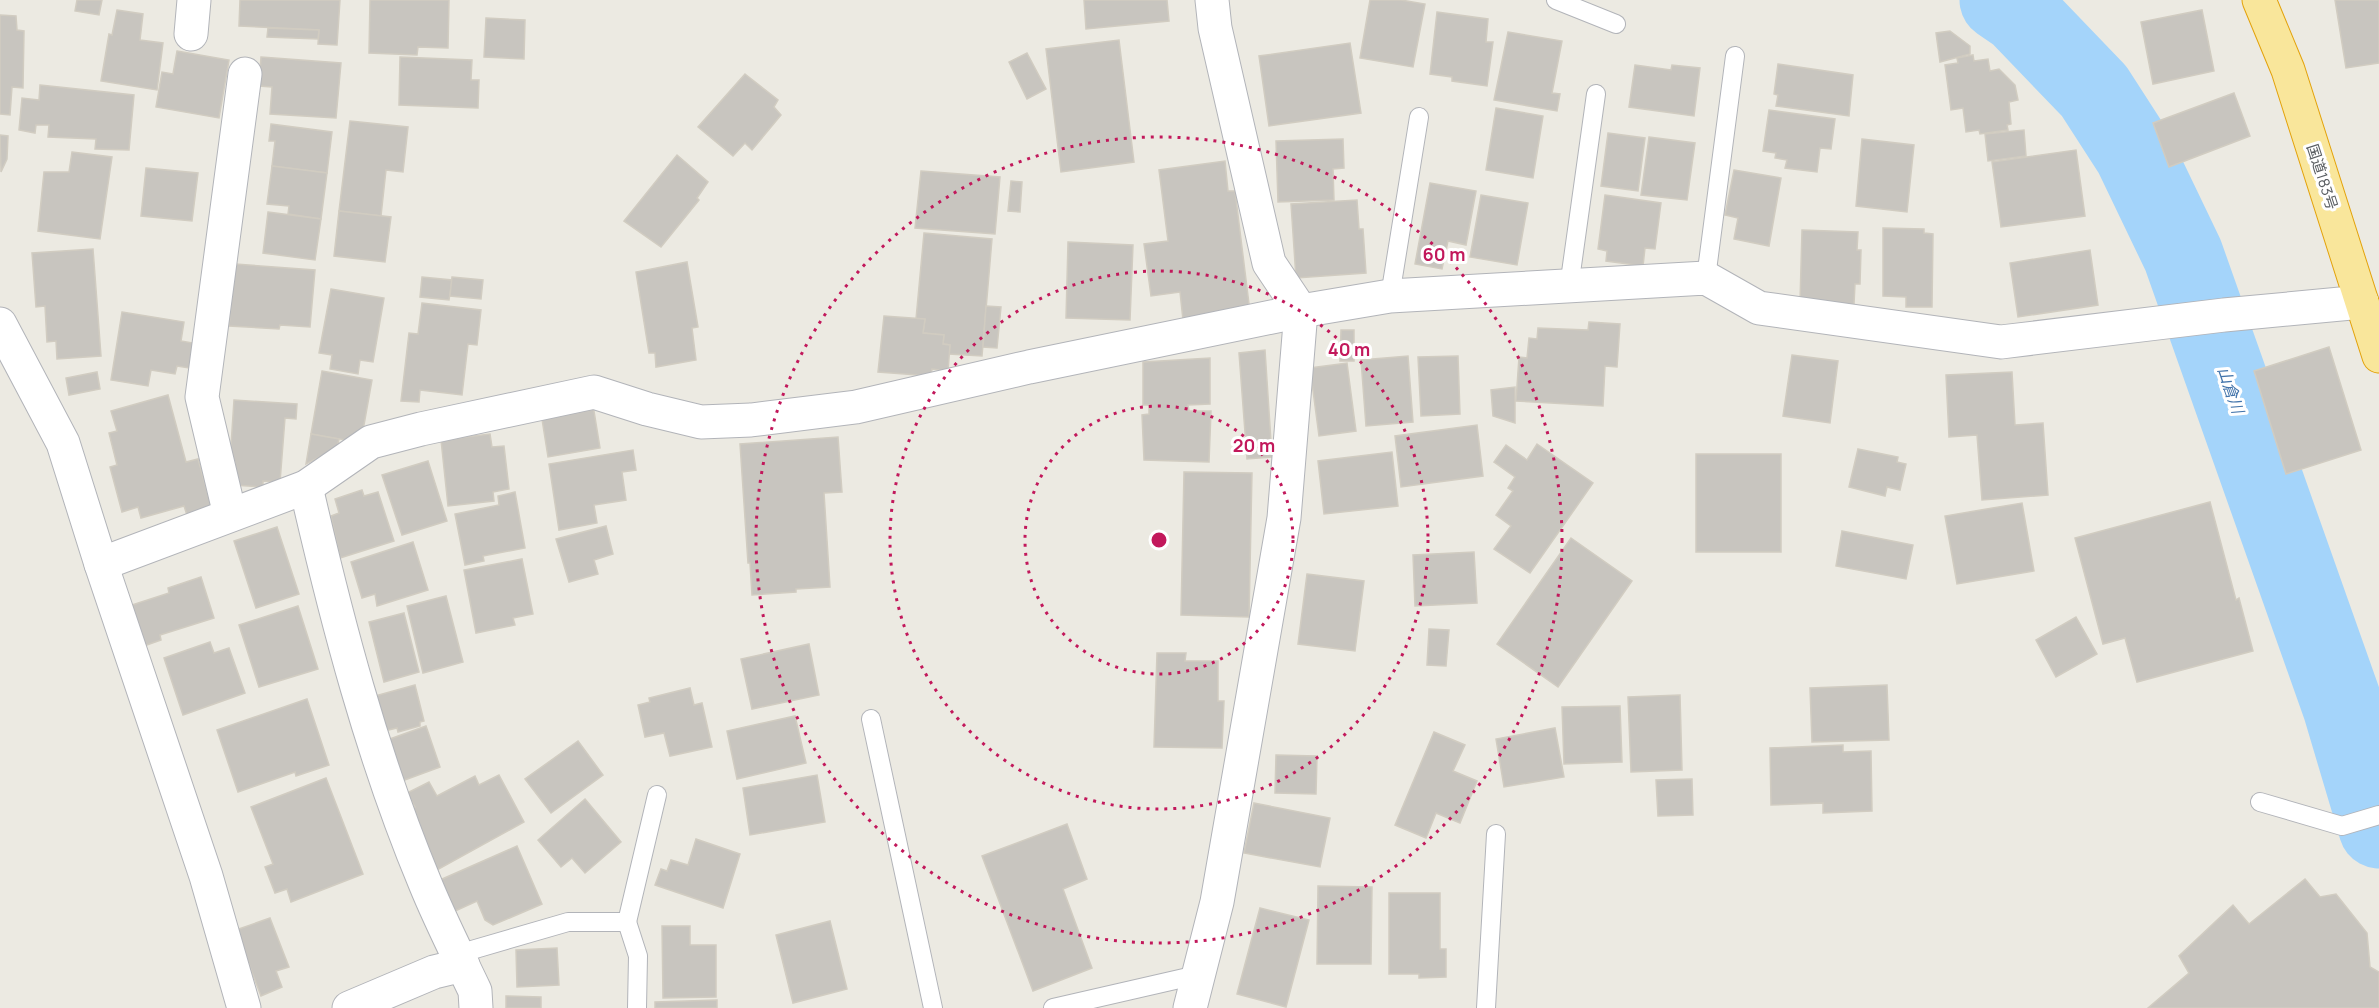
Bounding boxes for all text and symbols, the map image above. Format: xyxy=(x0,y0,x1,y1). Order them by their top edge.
street label: 国道183号 xyxy=(2302,141,2343,212)
text: 60 m xyxy=(1423,242,1465,266)
text: 40 m xyxy=(1328,337,1370,361)
water label: 山倉川 xyxy=(2213,364,2250,418)
text: 20 m xyxy=(1233,433,1275,457)
centre of rings xyxy=(1149,530,1169,550)

